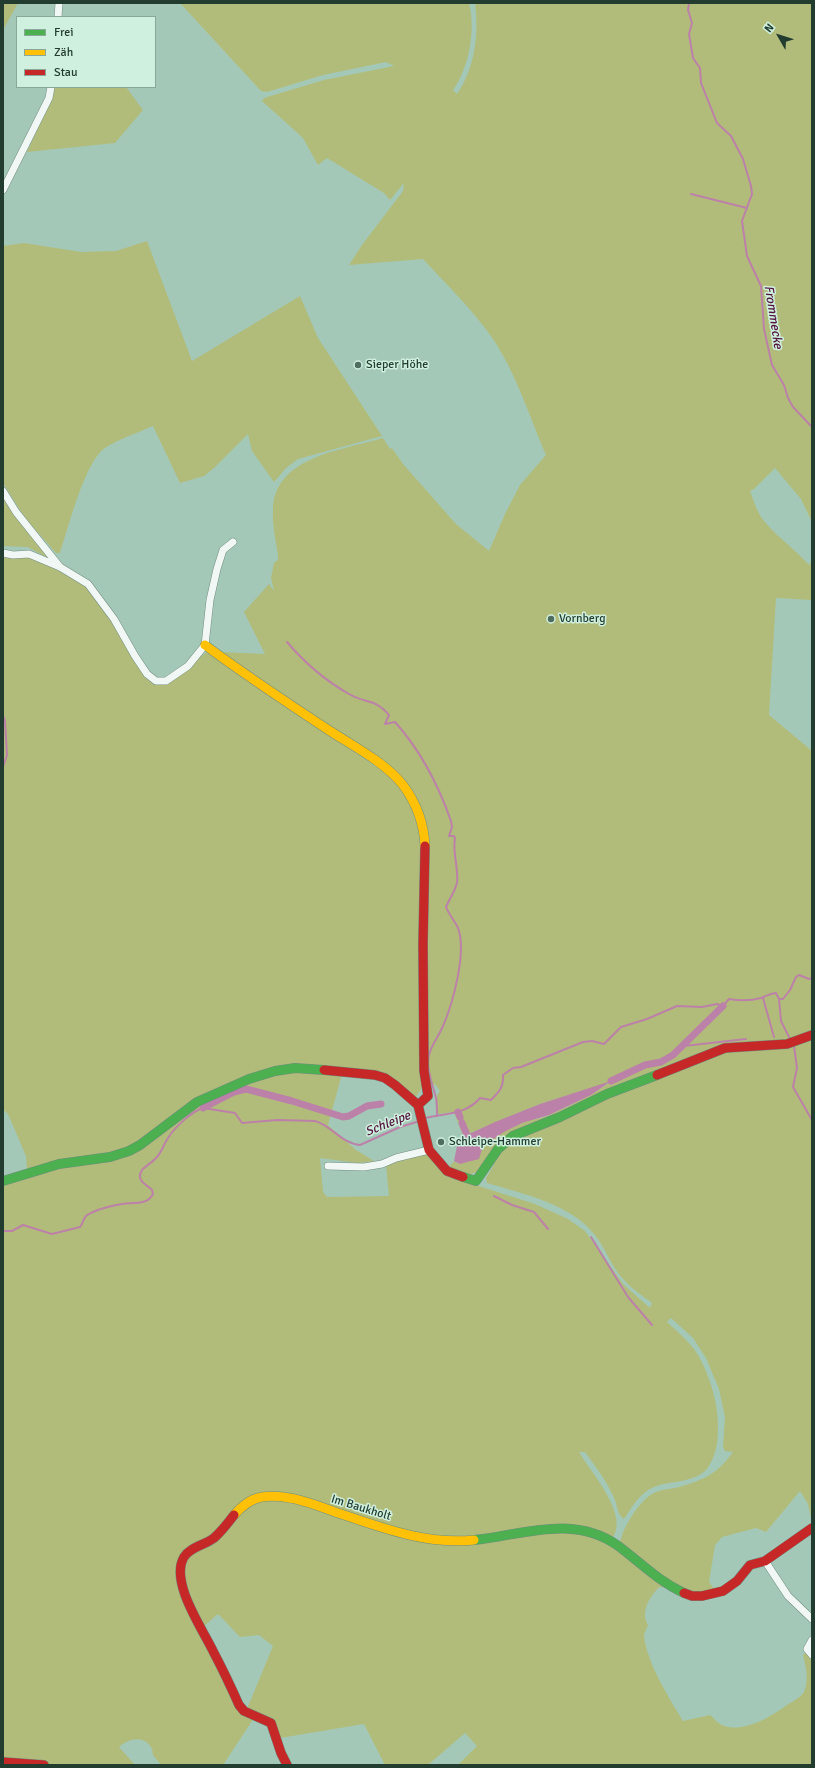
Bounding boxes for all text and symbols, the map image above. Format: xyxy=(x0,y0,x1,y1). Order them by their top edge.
legend xyxy=(16,16,156,88)
north arrow xyxy=(759,16,799,56)
text: N xyxy=(762,21,777,35)
text: Frei xyxy=(54,25,73,40)
text: Zäh xyxy=(54,45,73,60)
text: Stau xyxy=(54,65,78,80)
water label: Frommecke xyxy=(760,284,786,350)
place label: Sieper Höhe xyxy=(366,358,428,372)
marker: Sieper Höhe xyxy=(353,360,363,370)
place label: Vornberg xyxy=(559,612,605,626)
marker: Vornberg xyxy=(546,614,556,624)
water label: Schleipe xyxy=(363,1108,413,1140)
place label: Schleipe-Hammer xyxy=(449,1135,541,1149)
marker: Schleipe-Hammer xyxy=(436,1137,446,1147)
street label: Im Baukholt xyxy=(329,1492,393,1524)

